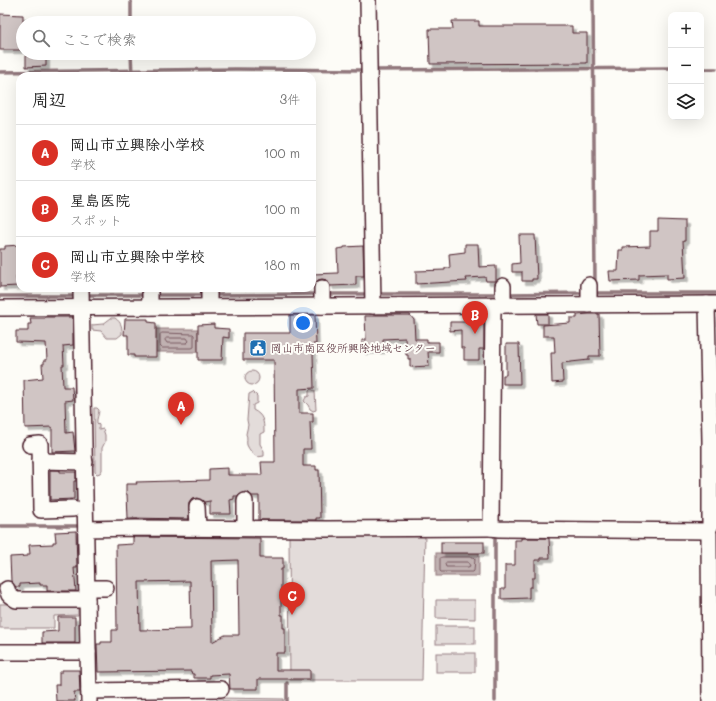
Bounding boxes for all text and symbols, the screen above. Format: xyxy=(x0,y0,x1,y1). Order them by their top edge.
map controls xyxy=(668,12,704,120)
button: + xyxy=(668,12,704,48)
search box xyxy=(16,16,316,60)
icon: search xyxy=(30,27,52,49)
text: ここで検索 xyxy=(62,29,137,49)
button: − xyxy=(668,48,704,84)
button: layers xyxy=(668,84,704,120)
text: 周辺 xyxy=(32,88,66,110)
text: 3件 xyxy=(279,90,300,107)
text: 岡山市立興除小学校 xyxy=(70,134,205,154)
text: A xyxy=(40,144,50,161)
text: 100 m xyxy=(264,144,300,161)
text: 学校 xyxy=(70,155,96,172)
text: 星島医院 xyxy=(70,190,130,210)
text: B xyxy=(41,200,49,217)
text: 100 m xyxy=(264,200,300,217)
text: スポット xyxy=(70,211,122,228)
text: 岡山市立興除中学校 xyxy=(70,246,205,266)
text: C xyxy=(40,256,50,273)
text: 180 m xyxy=(264,256,300,273)
text: 学校 xyxy=(70,267,96,284)
pin: B xyxy=(462,301,488,334)
your location xyxy=(293,313,313,333)
public building icon: 岡山市南区役所興除地域センター xyxy=(248,338,268,358)
place label: 岡山市南区役所興除地域センター xyxy=(271,340,436,355)
pin: A xyxy=(168,392,194,425)
pin: C xyxy=(279,582,305,615)

